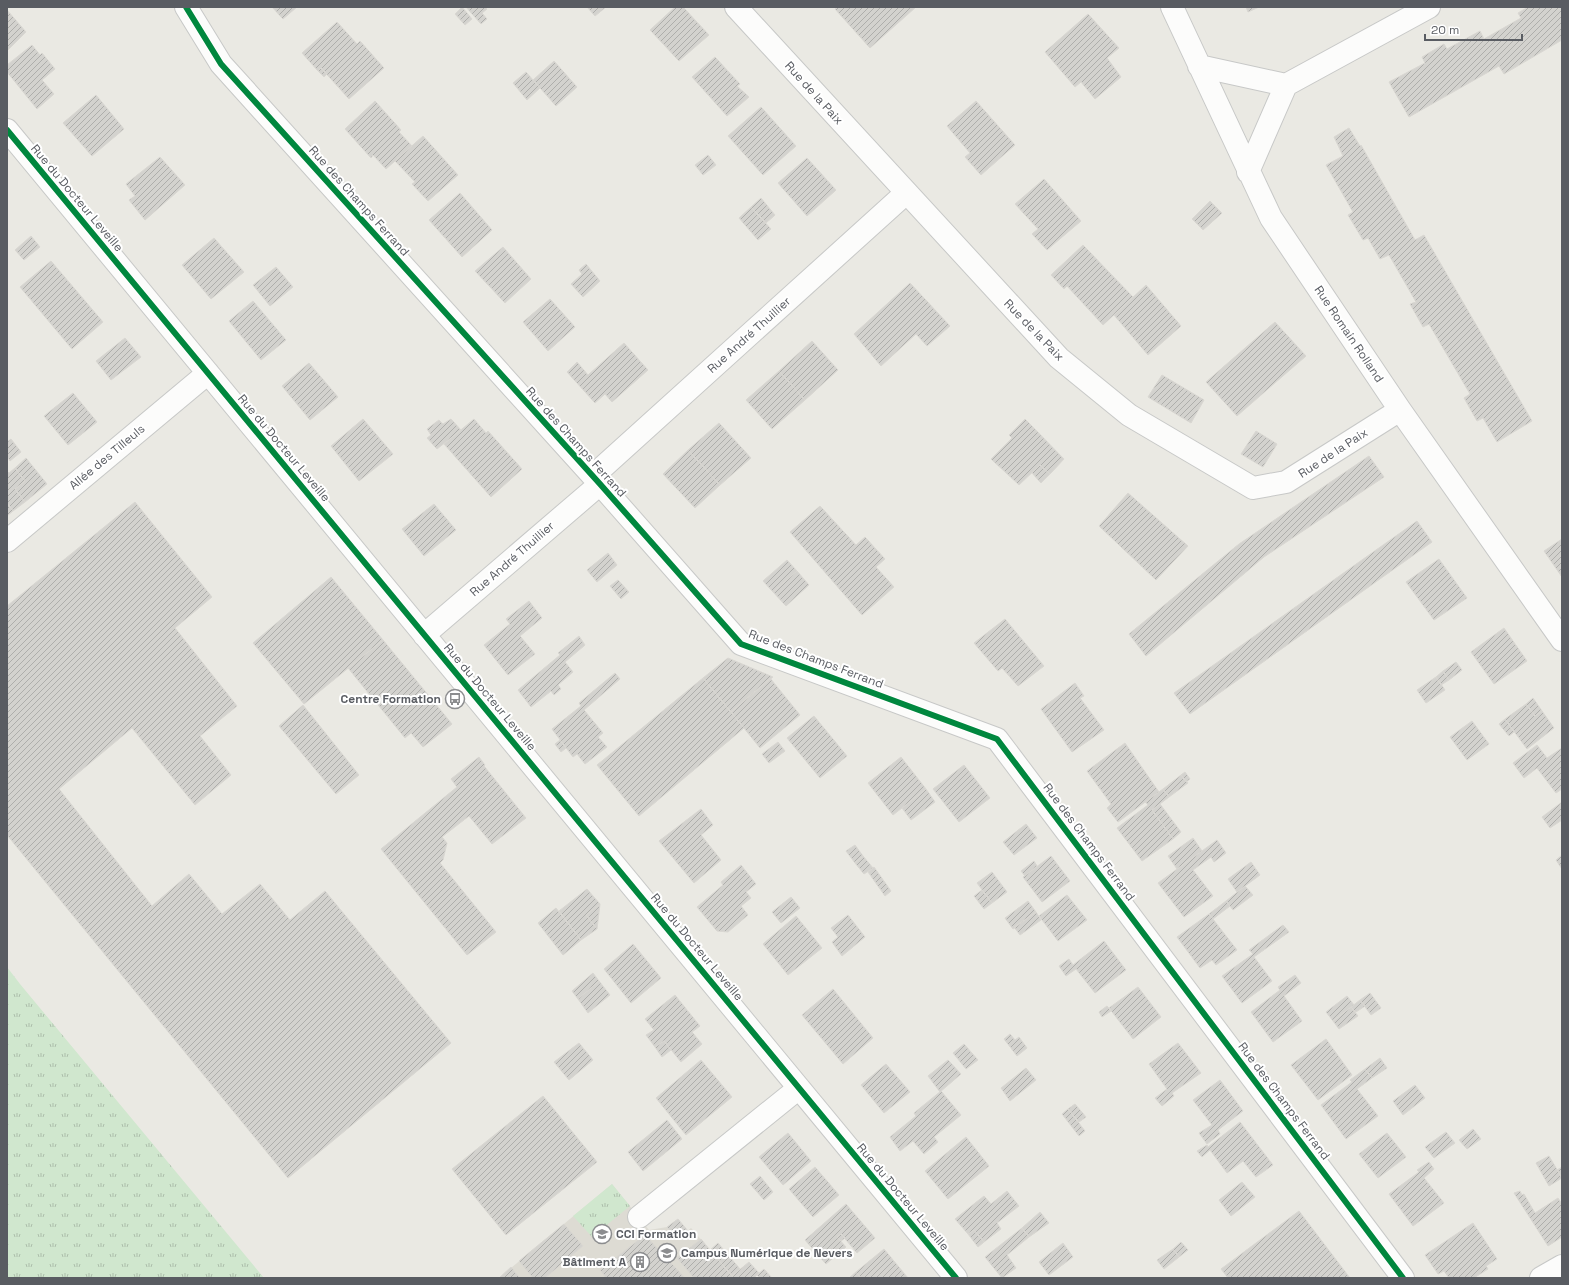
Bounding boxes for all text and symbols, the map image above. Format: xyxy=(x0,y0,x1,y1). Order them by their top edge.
scale bar xyxy=(1425,16,1522,42)
text: 20 m xyxy=(1431,22,1459,38)
street label: Rue de la Paix xyxy=(781,58,847,128)
street label: Rue du Docteur Leveille xyxy=(27,141,127,255)
street label: Rue des Champs Ferrand xyxy=(305,142,413,260)
street label: Rue Romain Rolland xyxy=(1311,282,1387,386)
street label: Rue André Thuillier xyxy=(704,293,794,377)
street label: Rue de la Paix xyxy=(1000,296,1068,364)
street label: Rue des Champs Ferrand xyxy=(522,383,630,501)
street label: Rue du Docteur Leveille xyxy=(234,391,334,505)
street label: Allée des Tilleuls xyxy=(66,421,148,493)
street label: Rue de la Paix xyxy=(1295,425,1371,481)
street label: Rue André Thuillier xyxy=(466,518,558,600)
street label: Rue des Champs Ferrand xyxy=(746,626,886,692)
street label: Rue du Docteur Leveille xyxy=(440,640,540,754)
bus stop icon: Centre Formation xyxy=(444,688,466,710)
place label: Centre Formation xyxy=(341,691,441,707)
street label: Rue des Champs Ferrand xyxy=(1040,780,1138,904)
street label: Rue du Docteur Leveille xyxy=(647,890,747,1004)
street label: Rue des Champs Ferrand xyxy=(1235,1039,1333,1163)
street label: Rue du Docteur Leveille xyxy=(853,1140,953,1254)
school or university icon: CCI Formation xyxy=(591,1223,613,1245)
place label: CCI Formation xyxy=(616,1226,696,1242)
school or university icon: Campus Numérique de Nevers xyxy=(656,1242,678,1264)
place label: Campus Numérique de Nevers xyxy=(681,1245,853,1261)
building icon: Bâtiment A xyxy=(629,1251,651,1273)
place label: Bâtiment A xyxy=(562,1254,626,1270)

